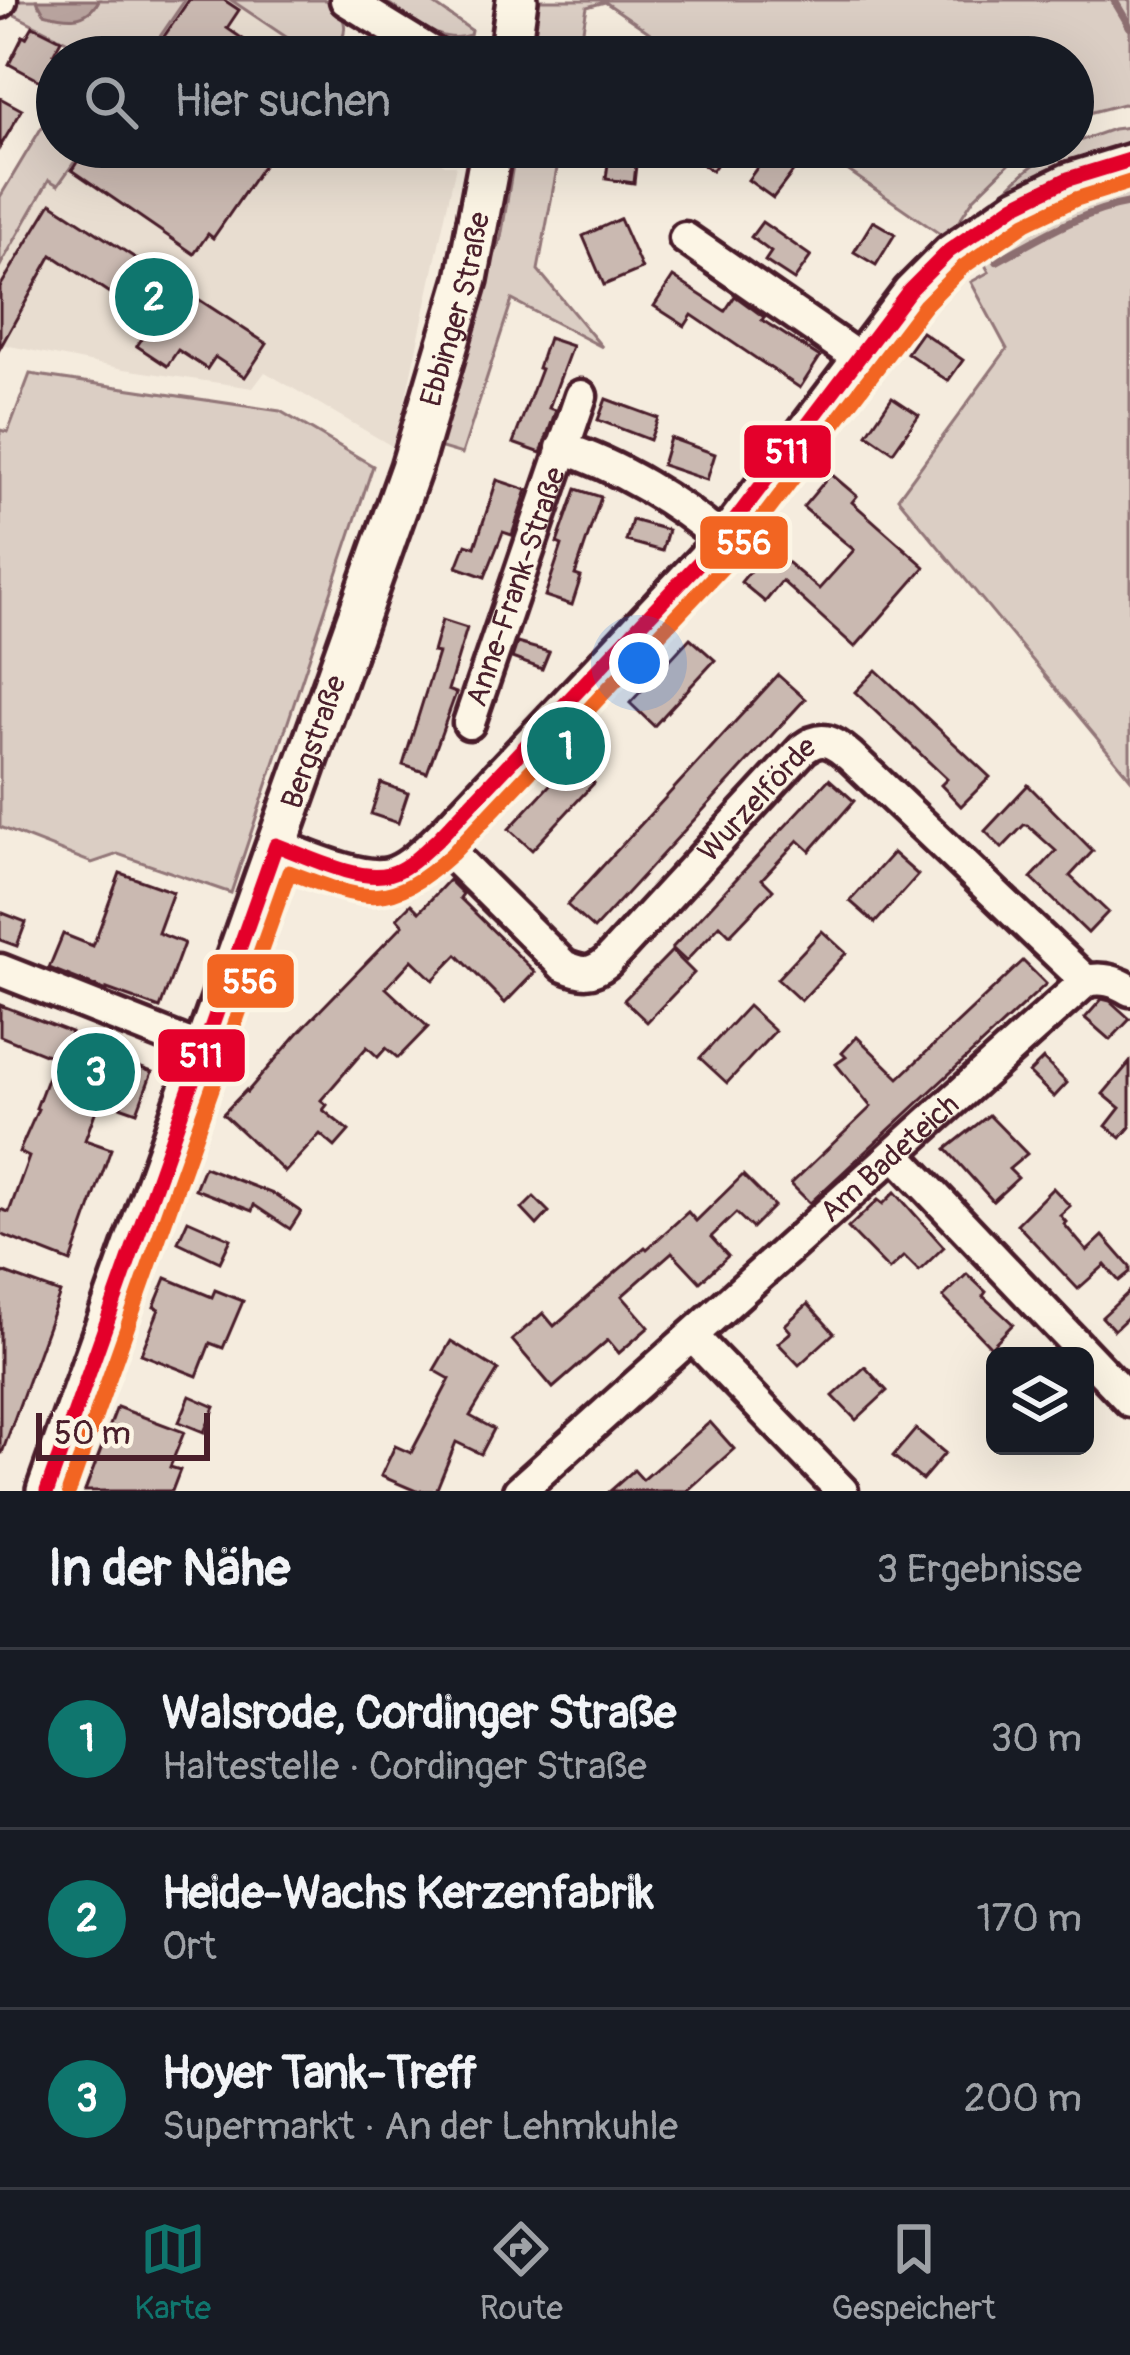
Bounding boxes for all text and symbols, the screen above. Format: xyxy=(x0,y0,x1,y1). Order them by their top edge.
search box xyxy=(36,36,1094,168)
icon: search xyxy=(78,69,144,135)
text: Hier suchen xyxy=(174,74,391,130)
street label: Ebbinger Straße xyxy=(412,209,498,411)
pin: 2 xyxy=(115,252,193,342)
line badge: 511 xyxy=(742,423,833,480)
text: 511 xyxy=(765,432,809,473)
street label: Anne-Frank-Straße xyxy=(458,462,574,711)
line badge: 556 xyxy=(698,514,790,571)
text: 556 xyxy=(717,523,771,564)
your location xyxy=(609,633,669,693)
street label: Bergstraße xyxy=(273,670,355,814)
pin: 1 xyxy=(527,701,605,791)
street label: Wurzelförde xyxy=(690,728,823,870)
line badge: 556 xyxy=(205,952,296,1010)
text: 556 xyxy=(223,962,277,1003)
pin: 3 xyxy=(57,1027,135,1117)
line badge: 511 xyxy=(156,1027,247,1084)
text: 511 xyxy=(179,1036,223,1077)
street label: Am Badeteich xyxy=(812,1086,967,1230)
map controls xyxy=(986,1347,1094,1455)
button: layers xyxy=(986,1347,1094,1455)
scale bar xyxy=(36,1407,210,1460)
text: 50 m xyxy=(54,1413,131,1454)
text: In der Nähe xyxy=(48,1537,290,1601)
text: 3 Ergebnisse xyxy=(876,1545,1082,1594)
text: Walsrode, Cordinger Straße xyxy=(162,1686,676,1742)
text: 1 xyxy=(79,1714,95,1763)
text: 30 m xyxy=(991,1714,1082,1763)
text: Haltestelle · Cordinger Straße xyxy=(162,1742,647,1791)
text: Heide-Wachs Kerzenfabrik xyxy=(162,1866,654,1922)
text: 2 xyxy=(76,1894,98,1943)
text: 170 m xyxy=(976,1894,1082,1943)
text: Ort xyxy=(162,1922,216,1971)
text: Hoyer Tank-Treff xyxy=(162,2046,477,2102)
text: 3 xyxy=(76,2074,98,2123)
text: 200 m xyxy=(964,2074,1082,2123)
text: Supermarkt · An der Lehmkuhle xyxy=(162,2102,678,2151)
tab: Karte xyxy=(134,2216,211,2329)
tab: Route xyxy=(480,2216,563,2329)
tab: Gespeichert xyxy=(831,2216,996,2329)

